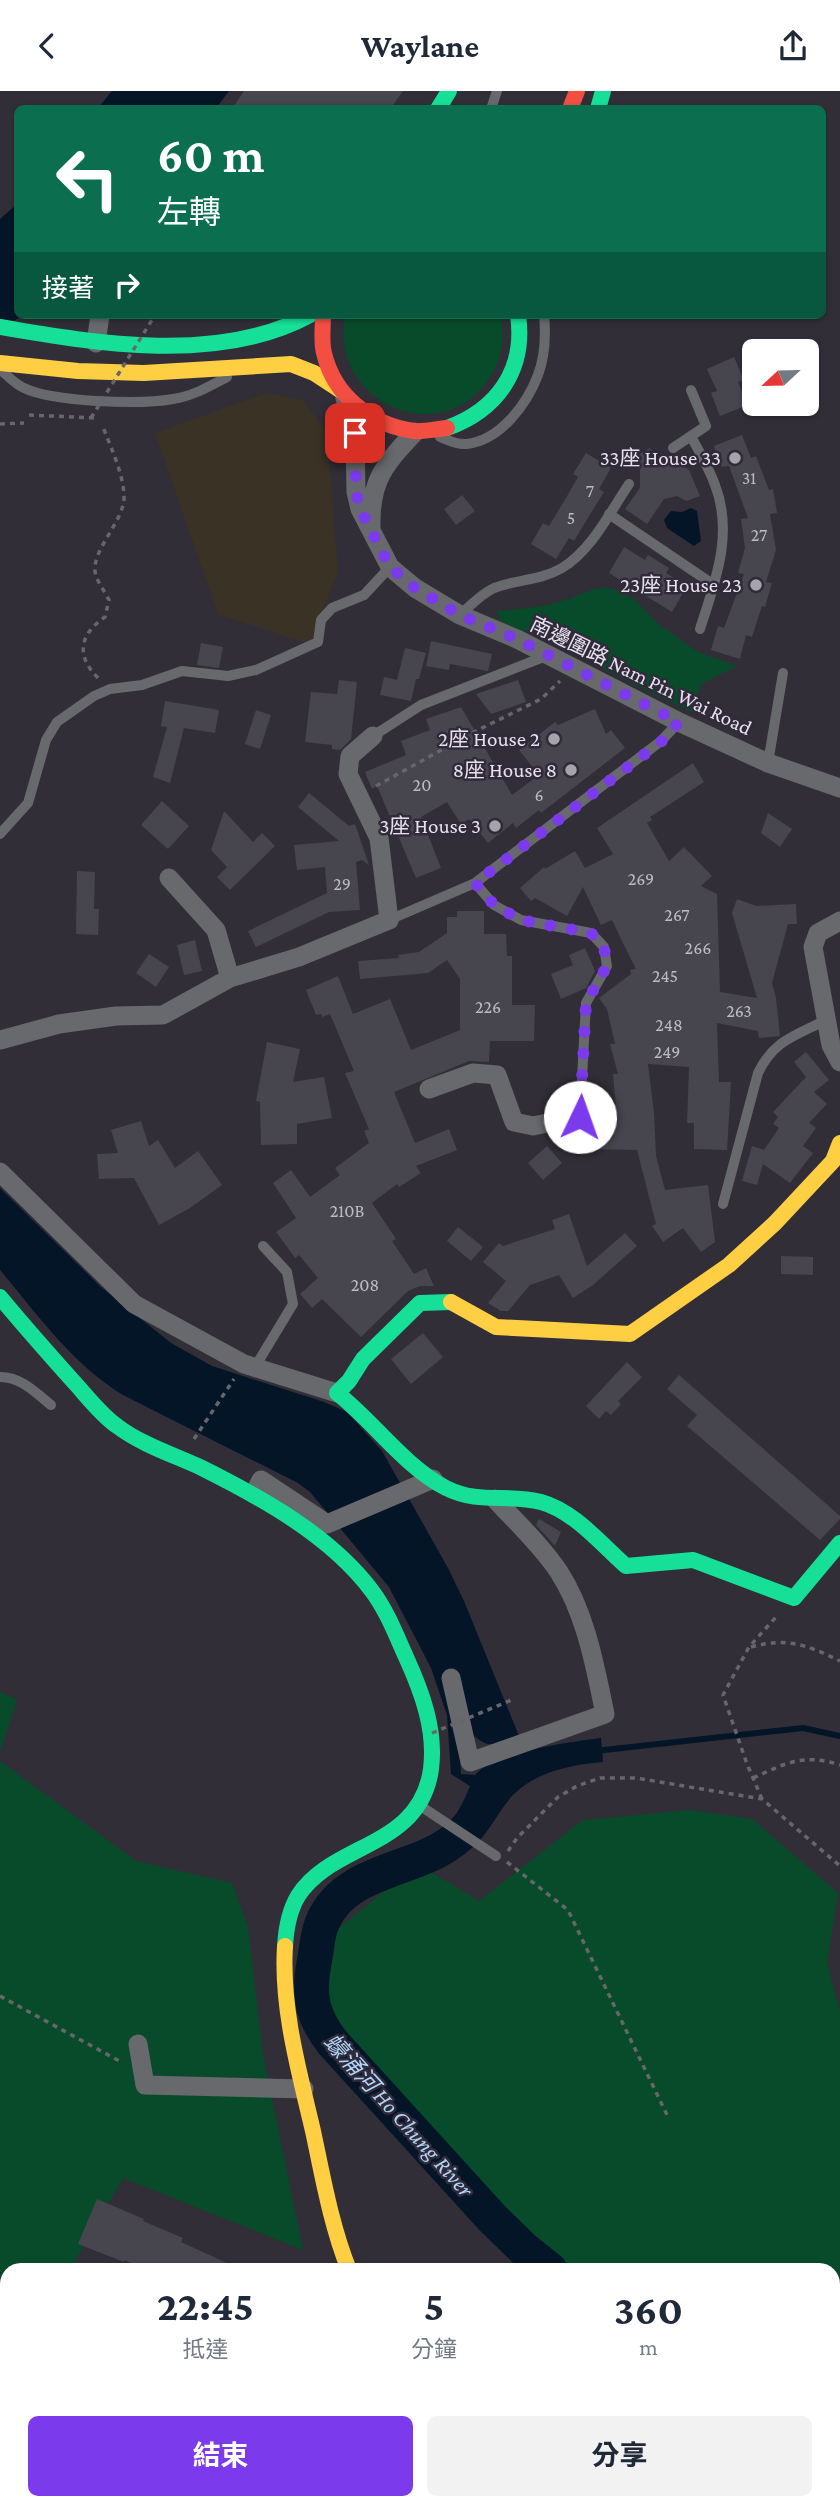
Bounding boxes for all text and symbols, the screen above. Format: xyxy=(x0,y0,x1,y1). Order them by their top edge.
icon: back xyxy=(28,27,66,65)
icon: share xyxy=(774,27,812,65)
text: Waylane xyxy=(361,28,479,64)
text: 60 m xyxy=(157,128,264,183)
icon: left xyxy=(42,133,133,224)
text: 左轉 xyxy=(157,194,221,230)
icon: right xyxy=(108,266,146,304)
text: 接著 xyxy=(42,274,94,303)
north arrow xyxy=(742,339,819,417)
map controls xyxy=(742,339,819,416)
pin xyxy=(325,403,385,463)
icon: arrive xyxy=(336,414,374,452)
place label: 33座 House 33 xyxy=(600,446,721,470)
marker: 33座 House 33 xyxy=(727,450,743,466)
house number: 31 xyxy=(742,468,756,488)
house number: 7 xyxy=(586,481,594,501)
house number: 5 xyxy=(567,508,575,528)
house number: 27 xyxy=(751,525,767,545)
place label: 23座 House 23 xyxy=(620,573,742,597)
marker: 23座 House 23 xyxy=(748,577,764,593)
street label: 南邊圍路 Nam Pin Wai Road xyxy=(526,612,756,740)
place label: 2座 House 2 xyxy=(438,727,540,751)
marker: 2座 House 2 xyxy=(546,731,562,747)
place label: 8座 House 8 xyxy=(453,758,557,782)
marker: 8座 House 8 xyxy=(563,762,579,778)
house number: 20 xyxy=(413,775,431,795)
house number: 6 xyxy=(534,785,544,805)
place label: 3座 House 3 xyxy=(379,814,481,838)
marker: 3座 House 3 xyxy=(487,818,503,834)
house number: 269 xyxy=(628,869,654,889)
house number: 29 xyxy=(333,874,351,894)
house number: 267 xyxy=(664,905,690,925)
house number: 266 xyxy=(685,938,711,958)
house number: 245 xyxy=(652,966,678,986)
house number: 226 xyxy=(475,997,501,1017)
house number: 263 xyxy=(726,1001,752,1021)
house number: 248 xyxy=(655,1015,683,1035)
house number: 249 xyxy=(654,1042,680,1062)
position arrow xyxy=(543,1080,617,1154)
house number: 210B xyxy=(330,1201,364,1221)
house number: 208 xyxy=(351,1275,379,1295)
water label: 蠔涌河 Ho Chung River xyxy=(319,2028,480,2202)
text: 22:45 xyxy=(157,2282,254,2329)
text: 5 xyxy=(424,2282,444,2329)
text: 360 xyxy=(614,2286,683,2333)
text: m xyxy=(639,2334,658,2360)
text: 抵達 xyxy=(182,2336,228,2362)
text: 分鐘 xyxy=(411,2336,457,2362)
button: 結束 xyxy=(28,2416,413,2496)
button: 分享 xyxy=(427,2416,812,2496)

